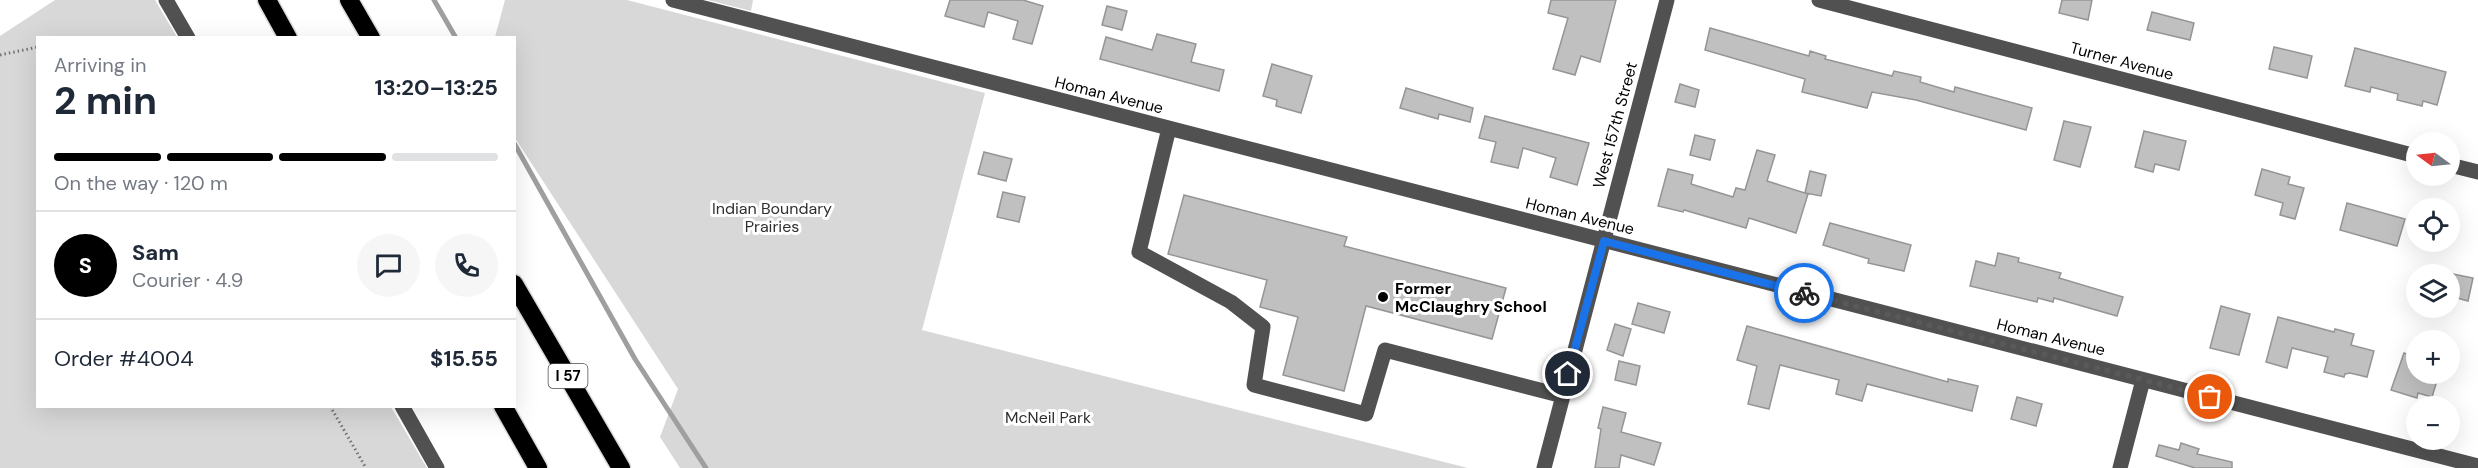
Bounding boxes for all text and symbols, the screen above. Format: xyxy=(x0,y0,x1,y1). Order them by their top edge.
street label: Turner Avenue xyxy=(2068,37,2176,85)
text: Arriving in xyxy=(54,52,146,78)
street label: West 157th Street xyxy=(1588,59,1642,191)
street label: Homan Avenue xyxy=(1053,71,1165,119)
text: 13:20–13:25 xyxy=(374,73,498,102)
text: 2 min xyxy=(54,75,157,126)
north arrow xyxy=(2406,132,2460,186)
map controls xyxy=(2406,132,2460,450)
text: On the way · 120 m xyxy=(54,170,228,196)
street label: Homan Avenue xyxy=(1524,192,1636,240)
park label: Indian Boundary Prairies xyxy=(712,198,832,237)
button: locate xyxy=(2406,198,2460,252)
button: chat xyxy=(357,234,420,297)
button: phone xyxy=(435,234,498,297)
text: Sam xyxy=(132,238,179,267)
text: S xyxy=(79,251,92,280)
courier xyxy=(1774,263,1834,323)
button: layers xyxy=(2406,264,2460,318)
text: Courier · 4.9 xyxy=(132,267,243,293)
icon: bike xyxy=(1788,277,1821,310)
place label: Former McClaughry School xyxy=(1395,278,1547,317)
marker: Former McClaughry School xyxy=(1376,290,1390,304)
street label: Homan Avenue xyxy=(1995,313,2107,361)
button: + xyxy=(2406,330,2460,384)
text: Order #4004 xyxy=(54,344,194,373)
text: $15.55 xyxy=(430,344,498,373)
pin xyxy=(1542,348,1593,399)
icon: home xyxy=(1551,357,1584,390)
road number: I 57 xyxy=(548,364,588,388)
pin xyxy=(2184,371,2235,422)
icon: bag xyxy=(2193,380,2226,413)
button: − xyxy=(2406,396,2460,450)
park label: McNeil Park xyxy=(1005,407,1091,428)

